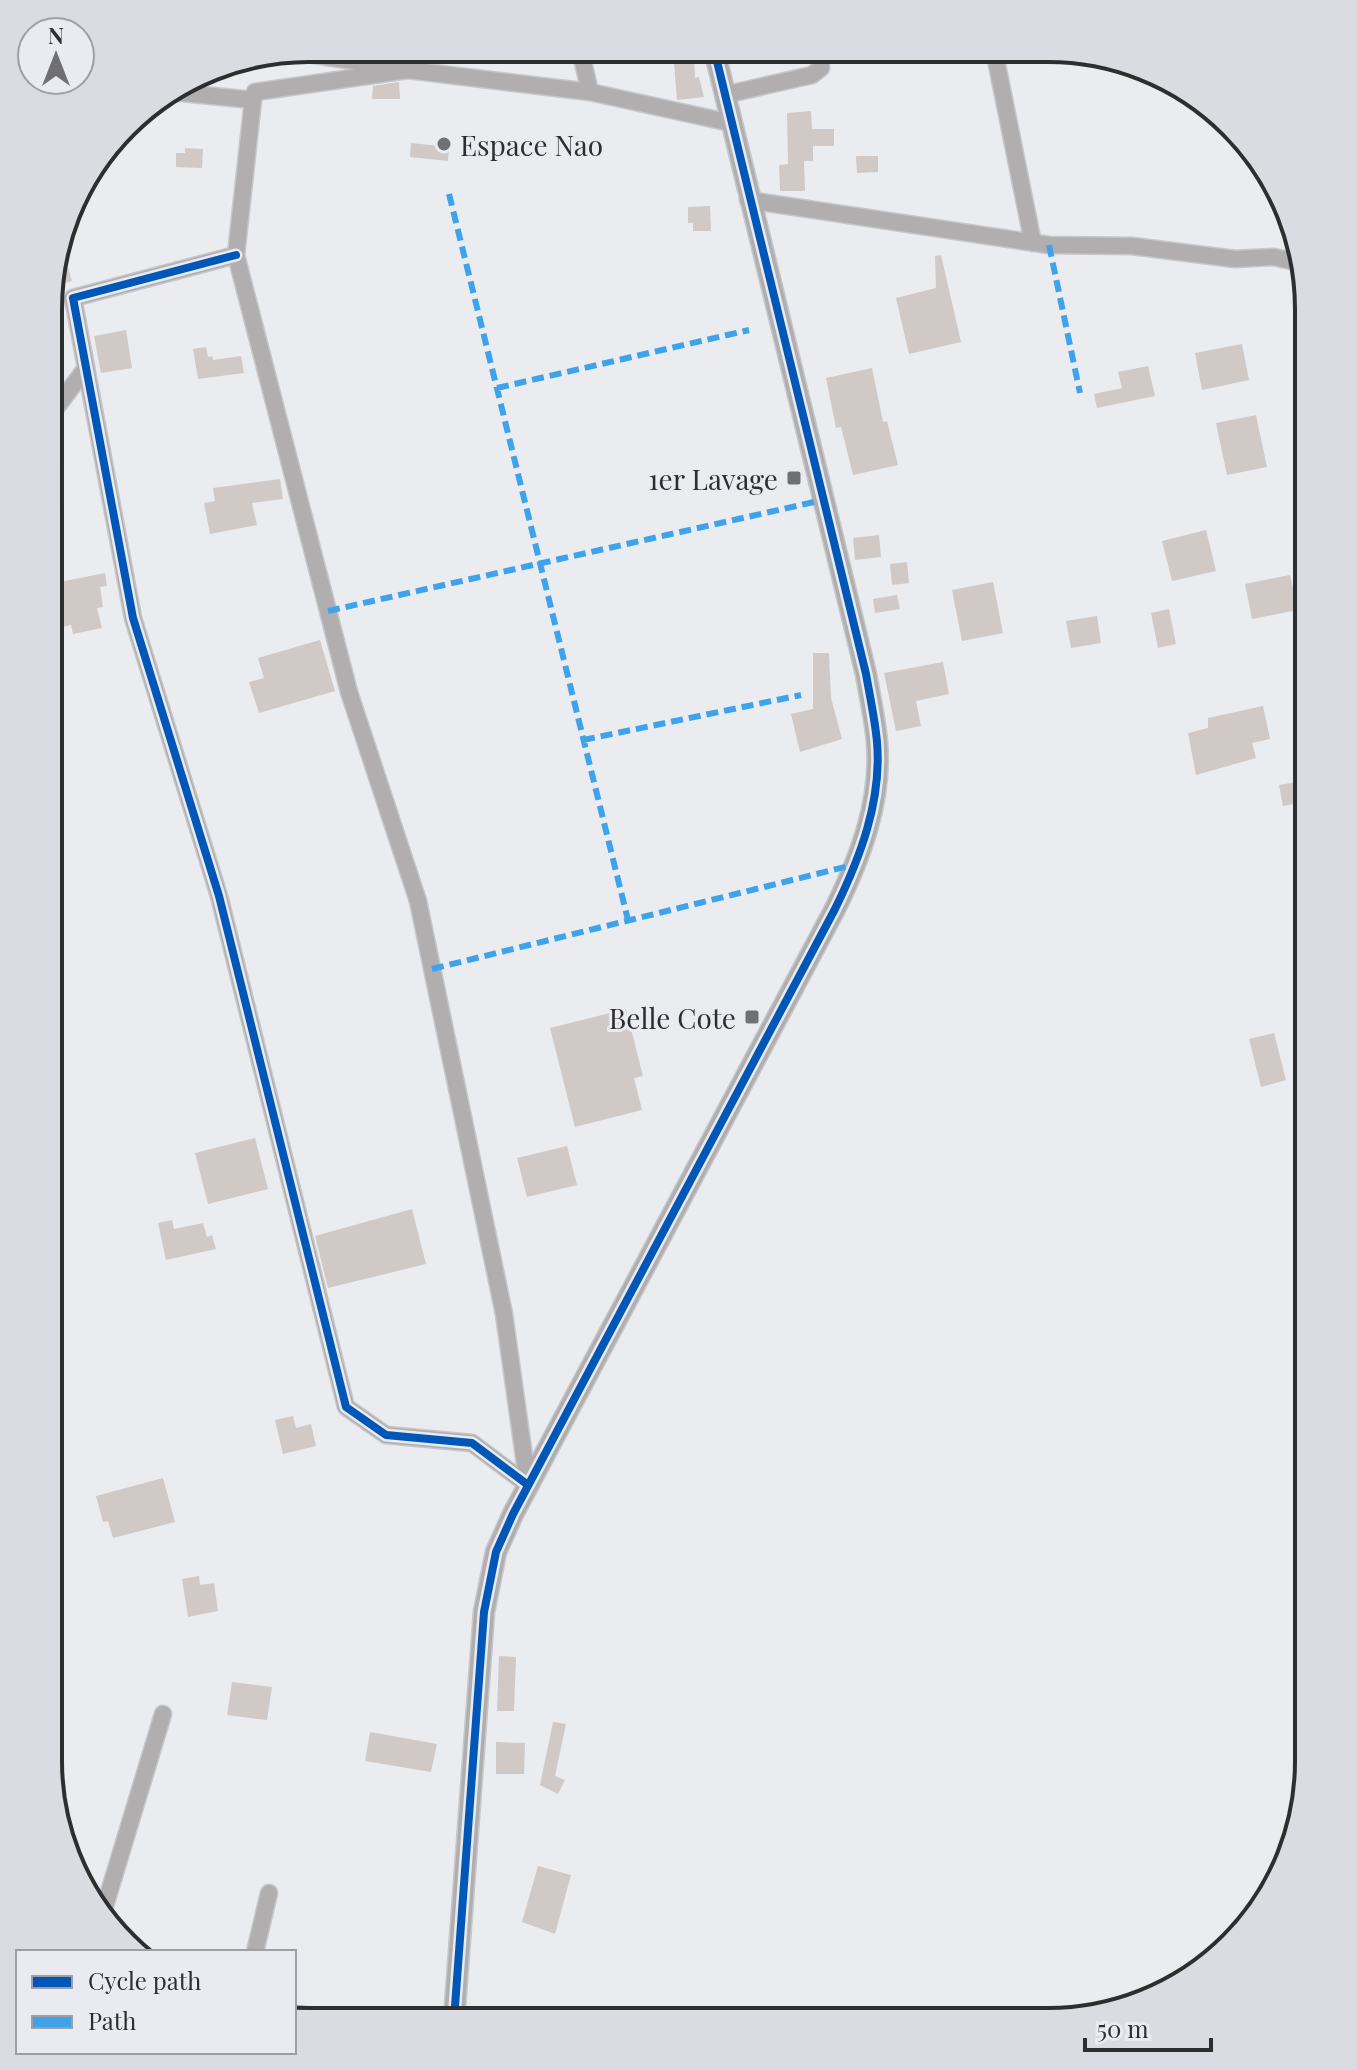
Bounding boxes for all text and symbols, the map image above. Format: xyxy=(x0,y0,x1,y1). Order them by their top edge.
north arrow xyxy=(16,16,96,96)
text: N xyxy=(48,20,64,50)
place label: Espace Nao xyxy=(460,126,603,163)
marker: Espace Nao xyxy=(435,135,453,153)
place label: 1er Lavage xyxy=(648,460,778,497)
marker: 1er Lavage xyxy=(785,469,803,487)
place label: Belle Cote xyxy=(609,999,736,1036)
marker: Belle Cote xyxy=(743,1008,761,1026)
legend xyxy=(16,1950,296,2054)
text: Cycle path xyxy=(88,1964,201,1996)
scale bar xyxy=(1085,2002,1211,2052)
text: Path xyxy=(88,2004,136,2036)
text: 50 m xyxy=(1097,2012,1149,2044)

